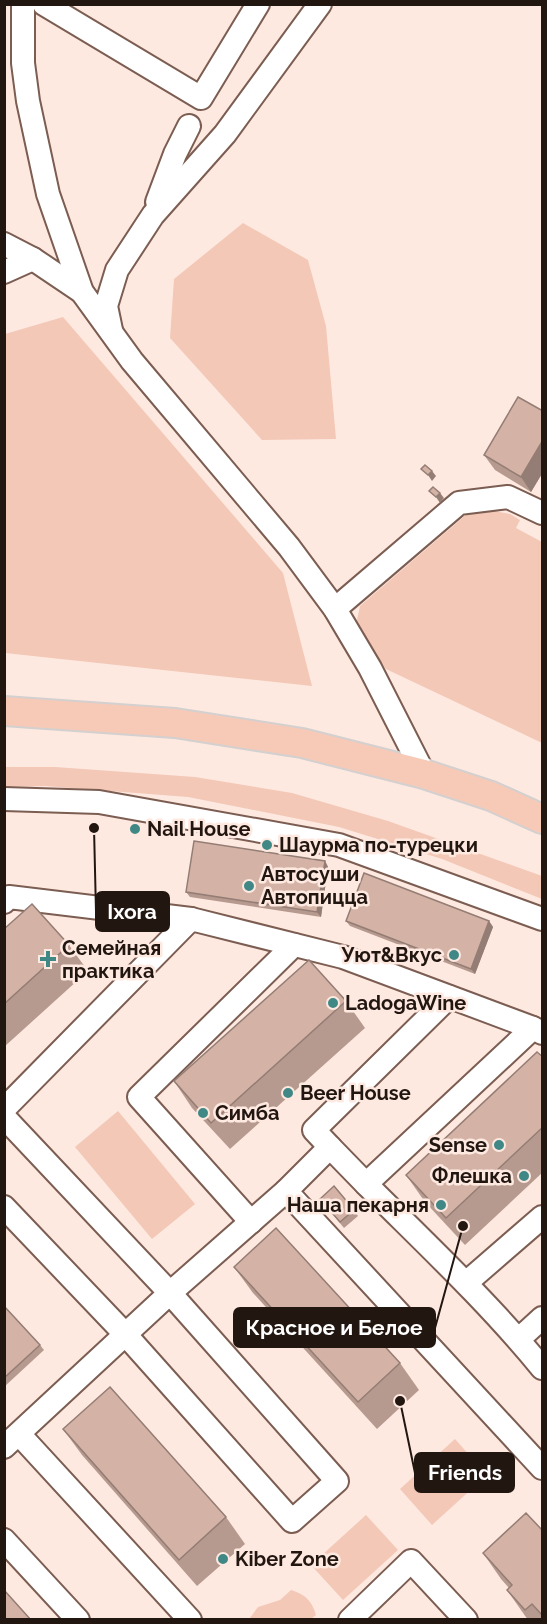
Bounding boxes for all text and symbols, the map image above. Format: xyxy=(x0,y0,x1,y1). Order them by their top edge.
place label: Nail House xyxy=(147,817,250,841)
marker: Nail House xyxy=(128,822,142,836)
place label: Шаурма по-турецки xyxy=(279,833,478,857)
marker: Шаурма по-турецки xyxy=(260,838,274,852)
place label: Автосуши Автопицца xyxy=(261,862,368,909)
marker: Автосуши Автопицца xyxy=(242,879,256,893)
callout: Ixora xyxy=(96,892,169,931)
text: Ixora xyxy=(107,899,157,924)
place label: Семейная практика xyxy=(62,936,161,983)
place label: Уют&Вкус xyxy=(341,943,442,967)
marker: Уют&Вкус xyxy=(447,948,461,962)
marker: Семейная практика xyxy=(39,950,57,968)
place label: LadogaWine xyxy=(345,991,466,1015)
marker: LadogaWine xyxy=(326,996,340,1010)
place label: Beer House xyxy=(300,1081,411,1105)
marker: Beer House xyxy=(281,1086,295,1100)
place label: Симба xyxy=(215,1101,279,1125)
marker: Симба xyxy=(196,1106,210,1120)
place label: Sense xyxy=(429,1133,487,1157)
marker: Sense xyxy=(492,1138,506,1152)
place label: Флешка xyxy=(432,1164,512,1188)
marker: Флешка xyxy=(517,1169,531,1183)
place label: Наша пекарня xyxy=(287,1193,429,1217)
marker: Наша пекарня xyxy=(434,1198,448,1212)
callout: Красное и Белое xyxy=(234,1308,435,1347)
text: Красное и Белое xyxy=(246,1315,423,1340)
callout: Friends xyxy=(415,1453,514,1492)
text: Friends xyxy=(428,1460,502,1485)
place label: Kiber Zone xyxy=(235,1547,339,1571)
marker: Kiber Zone xyxy=(216,1552,230,1566)

